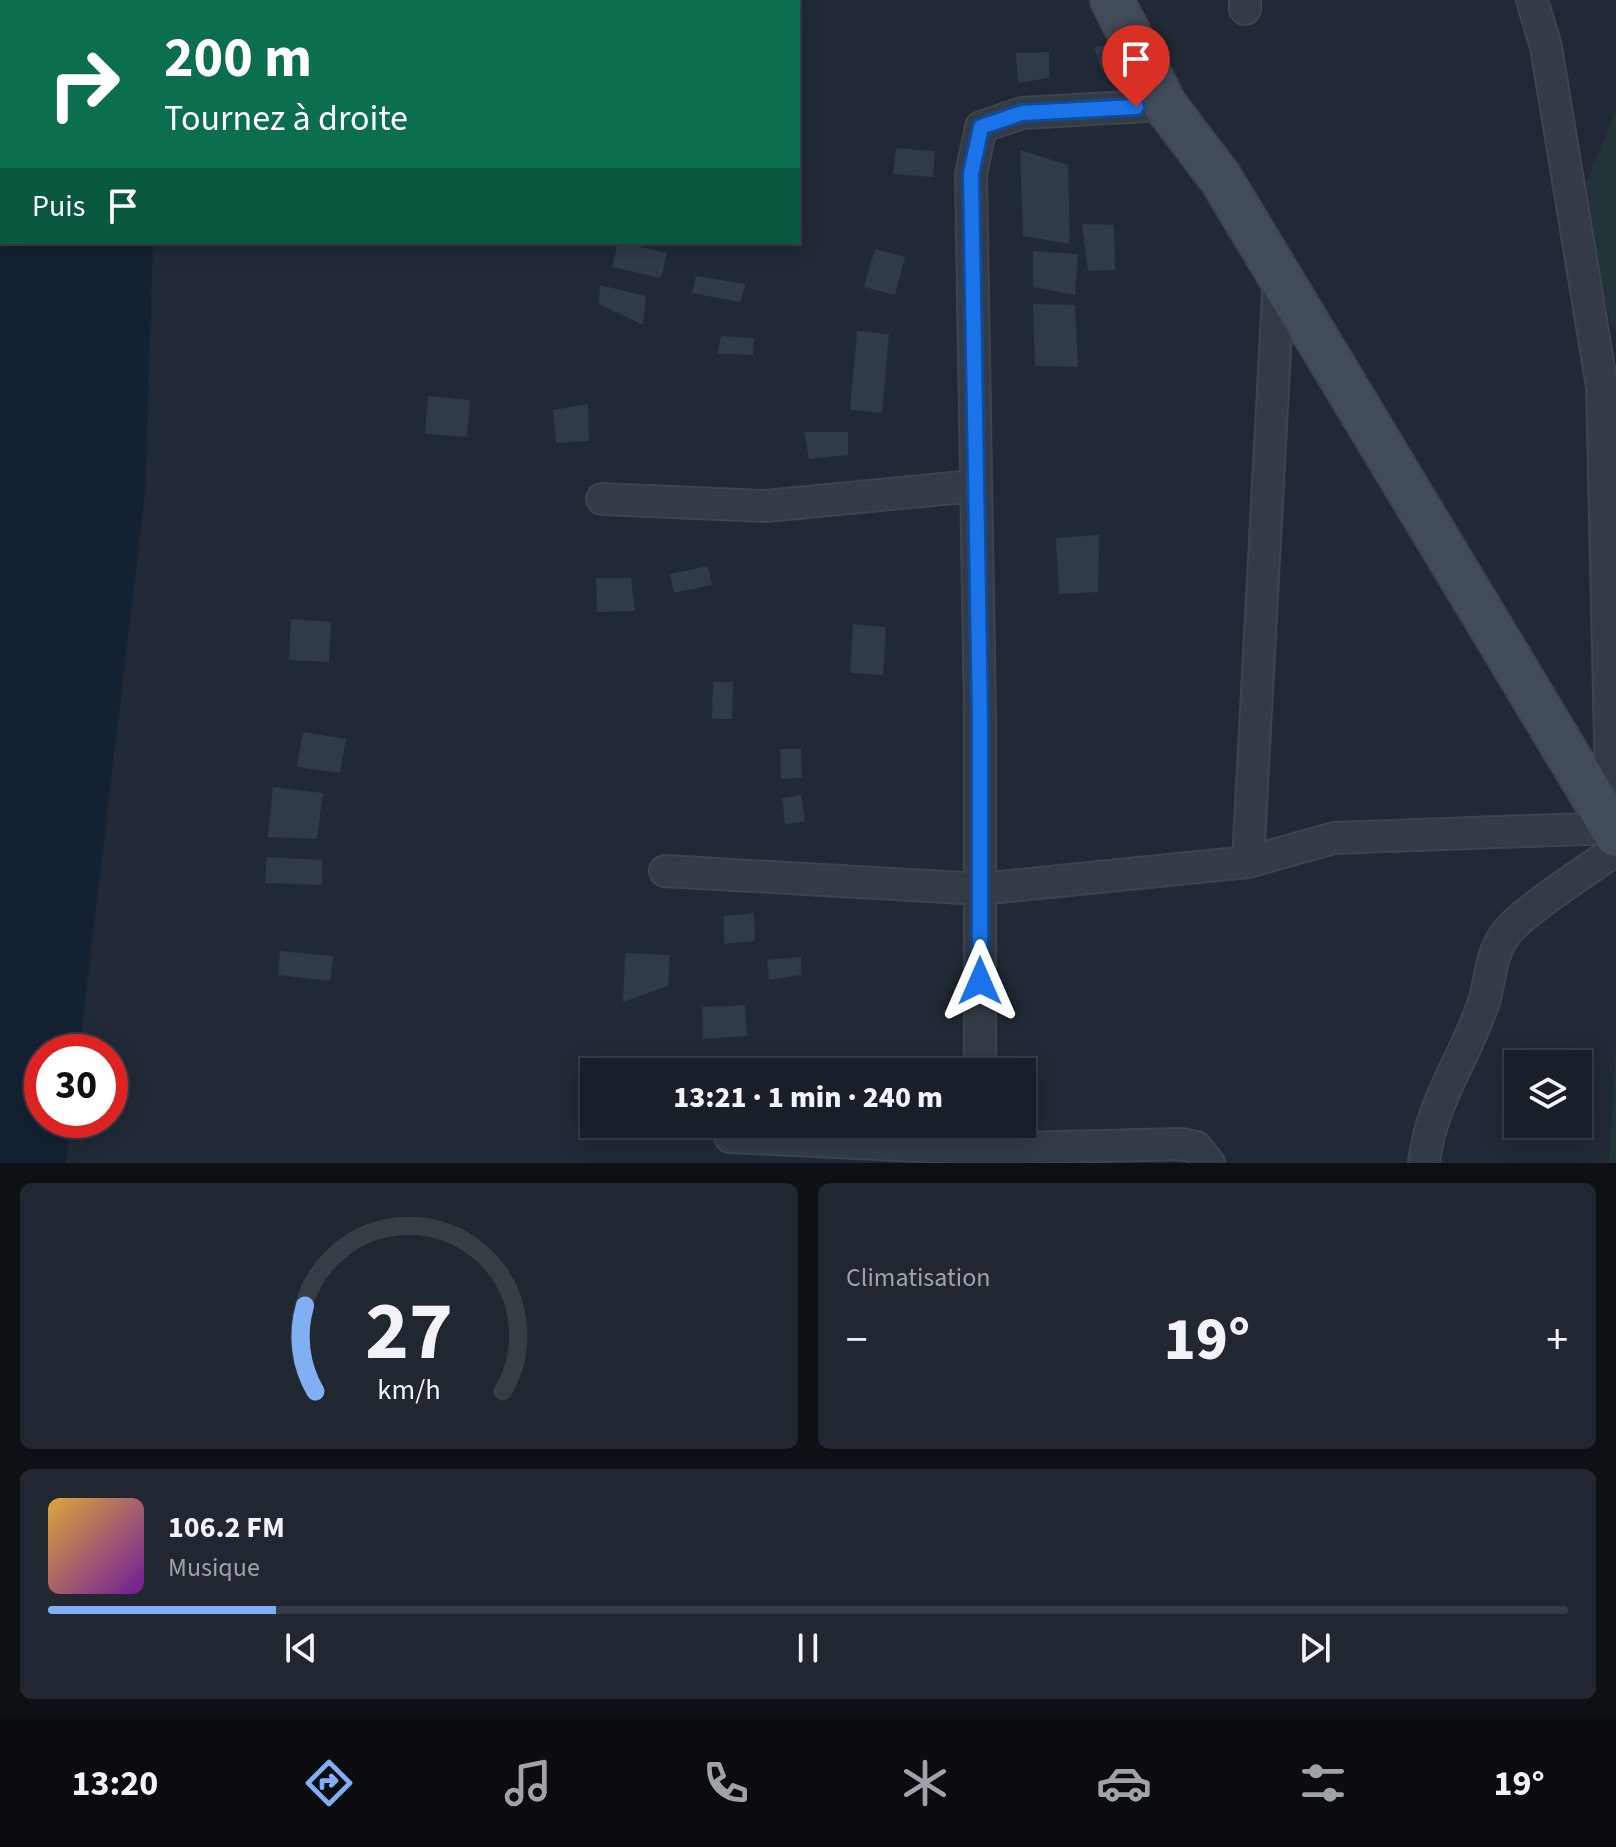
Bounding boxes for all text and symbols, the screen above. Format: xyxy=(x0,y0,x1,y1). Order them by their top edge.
text: 200 m xyxy=(164,19,312,98)
pin xyxy=(1102,25,1170,107)
icon: right xyxy=(32,32,136,136)
icon: arrive xyxy=(1114,37,1158,81)
text: Tournez à droite xyxy=(164,93,408,144)
icon: arrive xyxy=(101,184,145,228)
text: Puis xyxy=(32,185,85,228)
position arrow xyxy=(938,939,1022,1023)
speed limit sign: 30 xyxy=(24,1034,128,1138)
map controls xyxy=(1504,1050,1592,1138)
button: layers xyxy=(1504,1050,1592,1138)
text: 13:21 · 1 min · 240 m xyxy=(673,1076,943,1119)
text: Climatisation xyxy=(846,1259,991,1296)
text: 27 xyxy=(365,1273,453,1391)
text: 19° xyxy=(1164,1298,1250,1383)
text: − xyxy=(846,1309,868,1372)
text: + xyxy=(1546,1309,1568,1372)
text: km/h xyxy=(377,1370,441,1410)
text: 106.2 FM xyxy=(168,1506,285,1549)
text: Musique xyxy=(168,1549,260,1586)
icon: previous xyxy=(279,1626,323,1670)
icon: pause xyxy=(786,1626,830,1670)
icon: next xyxy=(1293,1626,1337,1670)
icon: directions xyxy=(301,1755,357,1811)
icon: music xyxy=(500,1755,556,1811)
icon: phone xyxy=(698,1755,754,1811)
icon: climate xyxy=(897,1755,953,1811)
icon: car xyxy=(1096,1755,1152,1811)
icon: filters xyxy=(1295,1755,1351,1811)
text: 13:20 xyxy=(71,1758,158,1809)
text: 19° xyxy=(1493,1758,1545,1809)

